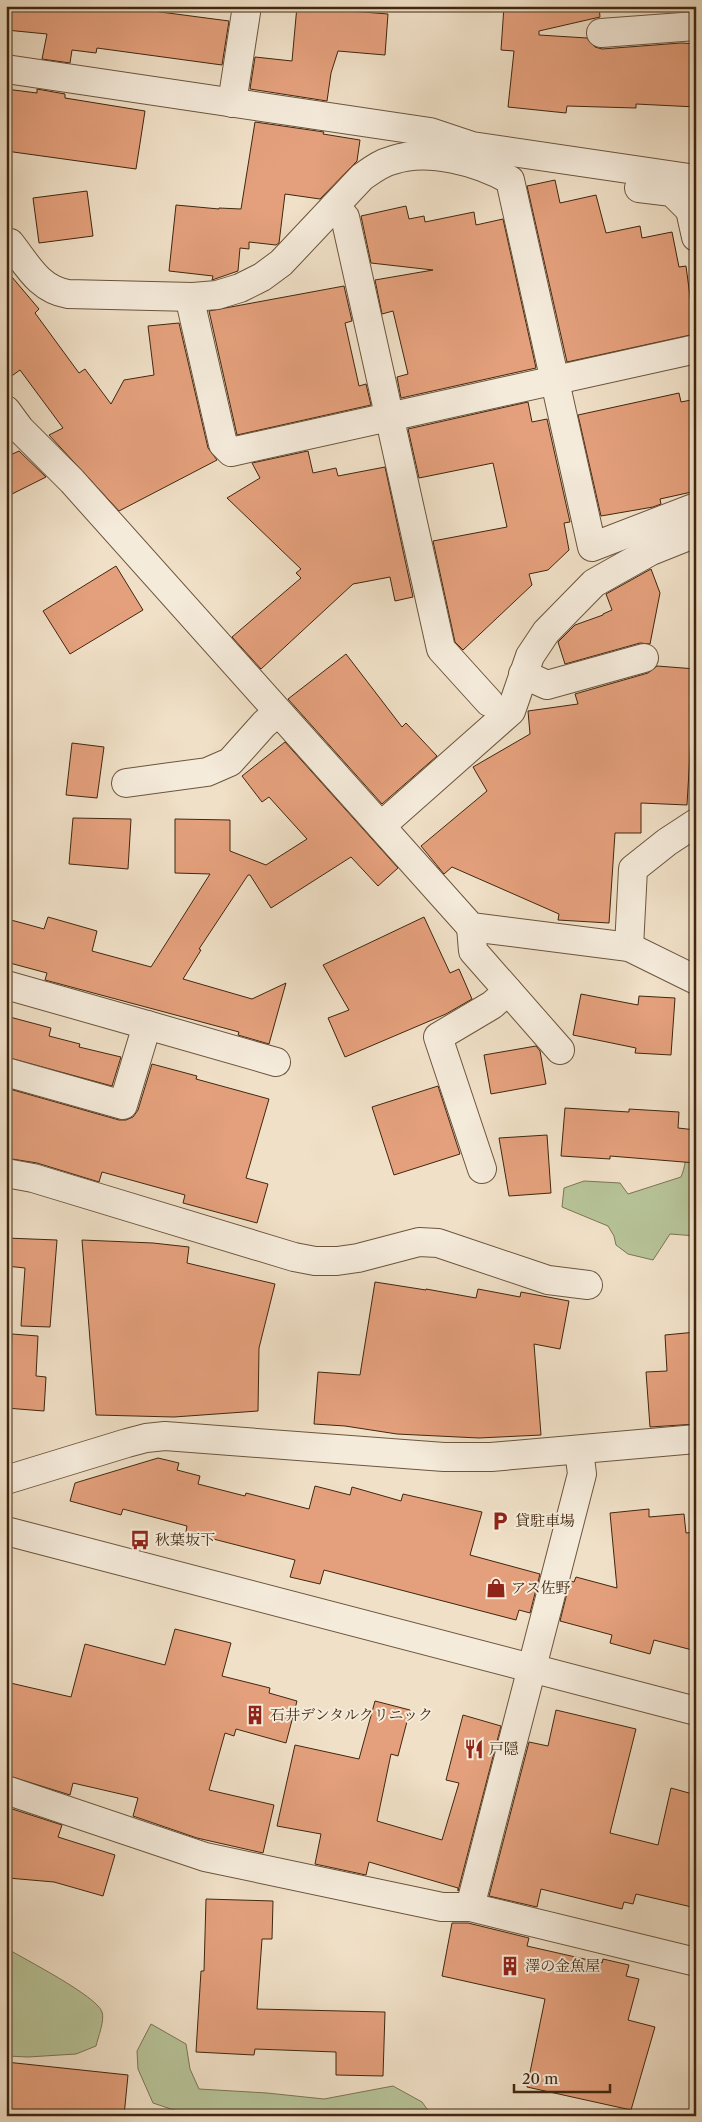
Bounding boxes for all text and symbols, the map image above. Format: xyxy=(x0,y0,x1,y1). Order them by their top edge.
parking icon: 貸駐車場 xyxy=(489,1510,511,1532)
place label: 貸駐車場 xyxy=(515,1511,575,1530)
bus stop icon: 秋葉坂下 xyxy=(129,1529,151,1551)
place label: 秋葉坂下 xyxy=(155,1530,215,1549)
shop icon: アス佐野 xyxy=(485,1577,507,1599)
place label: アス佐野 xyxy=(511,1578,570,1597)
building icon: 石井デンタルクリニック xyxy=(244,1704,266,1726)
place label: 石井デンタルクリニック xyxy=(270,1705,433,1724)
restaurant icon: 戸隠 xyxy=(463,1738,485,1760)
place label: 戸隠 xyxy=(489,1739,519,1758)
building icon: 澤の金魚屋 xyxy=(499,1955,521,1977)
place label: 澤の金魚屋 xyxy=(525,1956,600,1975)
scale bar xyxy=(514,2062,611,2094)
text: 20 m xyxy=(522,2069,558,2088)

